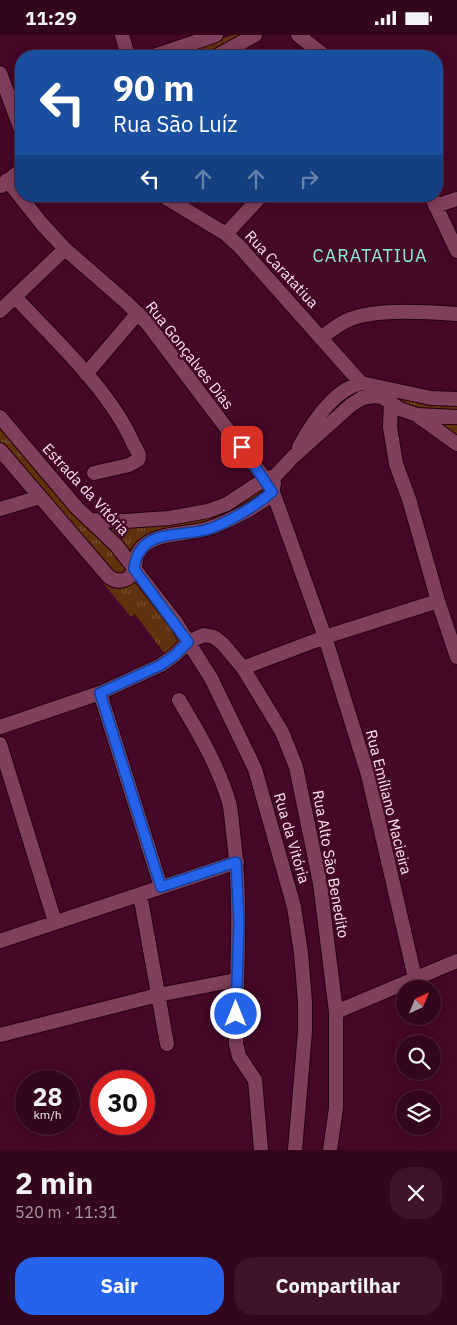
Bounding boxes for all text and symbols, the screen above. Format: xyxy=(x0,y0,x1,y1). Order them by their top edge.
text: 11:29 xyxy=(25,6,77,30)
text: 90 m xyxy=(113,65,195,111)
icon: left xyxy=(30,70,95,135)
text: Rua São Luíz xyxy=(113,109,238,138)
icon: left xyxy=(136,165,164,193)
icon: ahead xyxy=(189,165,217,193)
icon: ahead xyxy=(242,165,270,193)
icon: right xyxy=(295,165,323,193)
street label: Rua Caratatiua xyxy=(241,226,323,312)
district label: CARATATIUA xyxy=(313,244,427,267)
street label: Rua Gonçalves Dias xyxy=(142,297,238,413)
pin xyxy=(221,426,263,468)
icon: arrive xyxy=(228,433,256,461)
street label: Estrada da Vitória xyxy=(38,439,134,539)
street label: Rua Emíliano Macieira xyxy=(362,728,416,876)
street label: Rua Alto São Benedito xyxy=(309,789,353,939)
street label: Rua da Vitória xyxy=(270,790,314,886)
north arrow xyxy=(396,980,441,1025)
map controls xyxy=(396,980,441,1135)
position arrow xyxy=(209,987,261,1039)
button: search xyxy=(396,1035,441,1080)
speed limit sign: 30 xyxy=(90,1070,155,1135)
text: 28 xyxy=(32,1080,63,1113)
button: layers xyxy=(396,1090,441,1135)
text: km/h xyxy=(33,1107,62,1122)
text: 2 min xyxy=(15,1163,93,1202)
button: close xyxy=(390,1167,442,1219)
text: 520 m · 11:31 xyxy=(15,1202,117,1222)
button: Sair xyxy=(15,1257,224,1315)
button: Compartilhar xyxy=(234,1257,442,1315)

